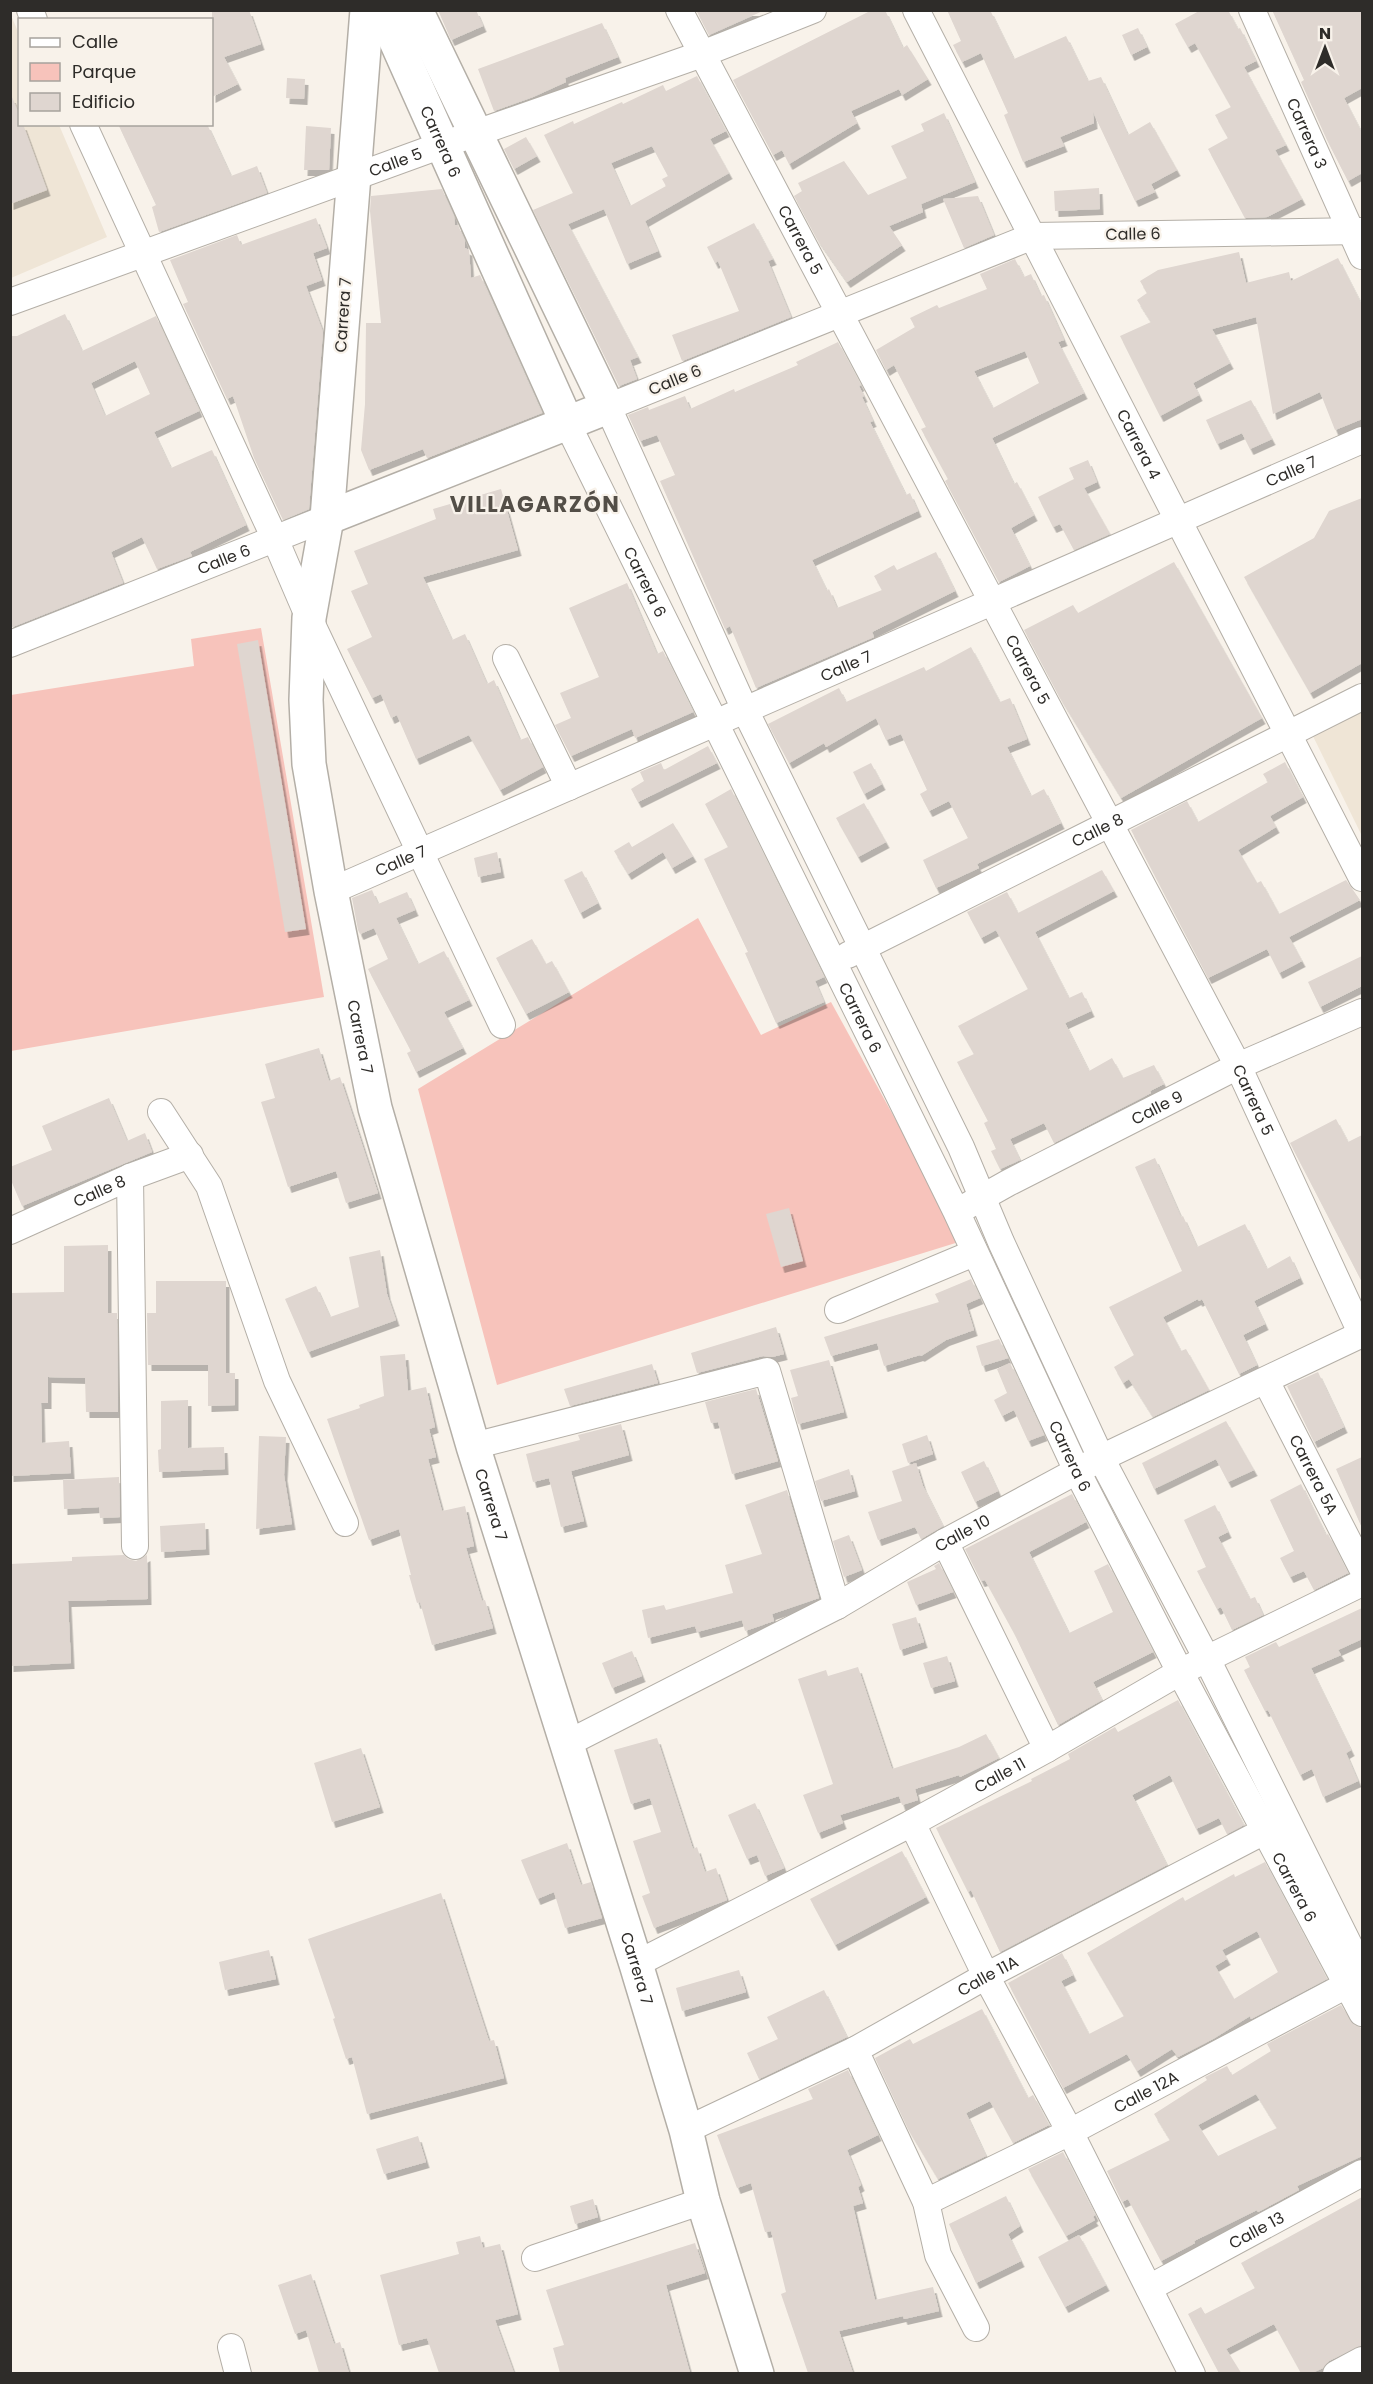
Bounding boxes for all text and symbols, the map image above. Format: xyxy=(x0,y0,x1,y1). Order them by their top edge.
legend xyxy=(18,18,213,126)
north arrow xyxy=(1295,18,1355,78)
text: N xyxy=(1319,22,1331,45)
text: Calle xyxy=(72,29,118,54)
text: Parque xyxy=(72,59,136,84)
text: Edificio xyxy=(72,89,135,114)
street label: Carrera 3 xyxy=(1281,94,1333,172)
street label: Carrera 6 xyxy=(415,102,467,181)
street label: Calle 5 xyxy=(365,142,425,182)
street label: Carrera 5 xyxy=(773,201,829,279)
street label: Calle 6 xyxy=(1105,222,1161,246)
street label: Carrera 7 xyxy=(329,277,357,353)
street label: Calle 6 xyxy=(645,359,705,401)
street label: Carrera 4 xyxy=(1111,405,1167,483)
street label: Calle 7 xyxy=(1262,450,1321,492)
district label: VILLAGARZÓN xyxy=(450,489,620,520)
street label: Calle 6 xyxy=(194,538,254,580)
street label: Carrera 6 xyxy=(618,542,673,621)
street label: Carrera 5 xyxy=(1000,630,1056,708)
street label: Calle 7 xyxy=(817,644,875,687)
street label: Calle 8 xyxy=(1067,807,1127,853)
street label: Calle 7 xyxy=(371,839,430,882)
street label: Carrera 6 xyxy=(833,978,888,1057)
street label: Carrera 7 xyxy=(342,998,379,1076)
street label: Carrera 5 xyxy=(1227,1060,1280,1139)
street label: Calle 9 xyxy=(1127,1084,1187,1130)
street label: Calle 8 xyxy=(69,1169,129,1213)
street label: Carrera 6 xyxy=(1043,1417,1097,1495)
street label: Carrera 5A xyxy=(1284,1430,1344,1519)
street label: Carrera 7 xyxy=(469,1465,514,1544)
street label: Calle 10 xyxy=(930,1508,994,1557)
street label: Calle 11 xyxy=(970,1751,1030,1798)
street label: Carrera 6 xyxy=(1267,1848,1323,1926)
street label: Carrera 7 xyxy=(615,1929,659,2008)
street label: Calle 11A xyxy=(953,1950,1022,2002)
street label: Calle 12A xyxy=(1109,2065,1183,2118)
street label: Calle 13 xyxy=(1225,2206,1288,2254)

